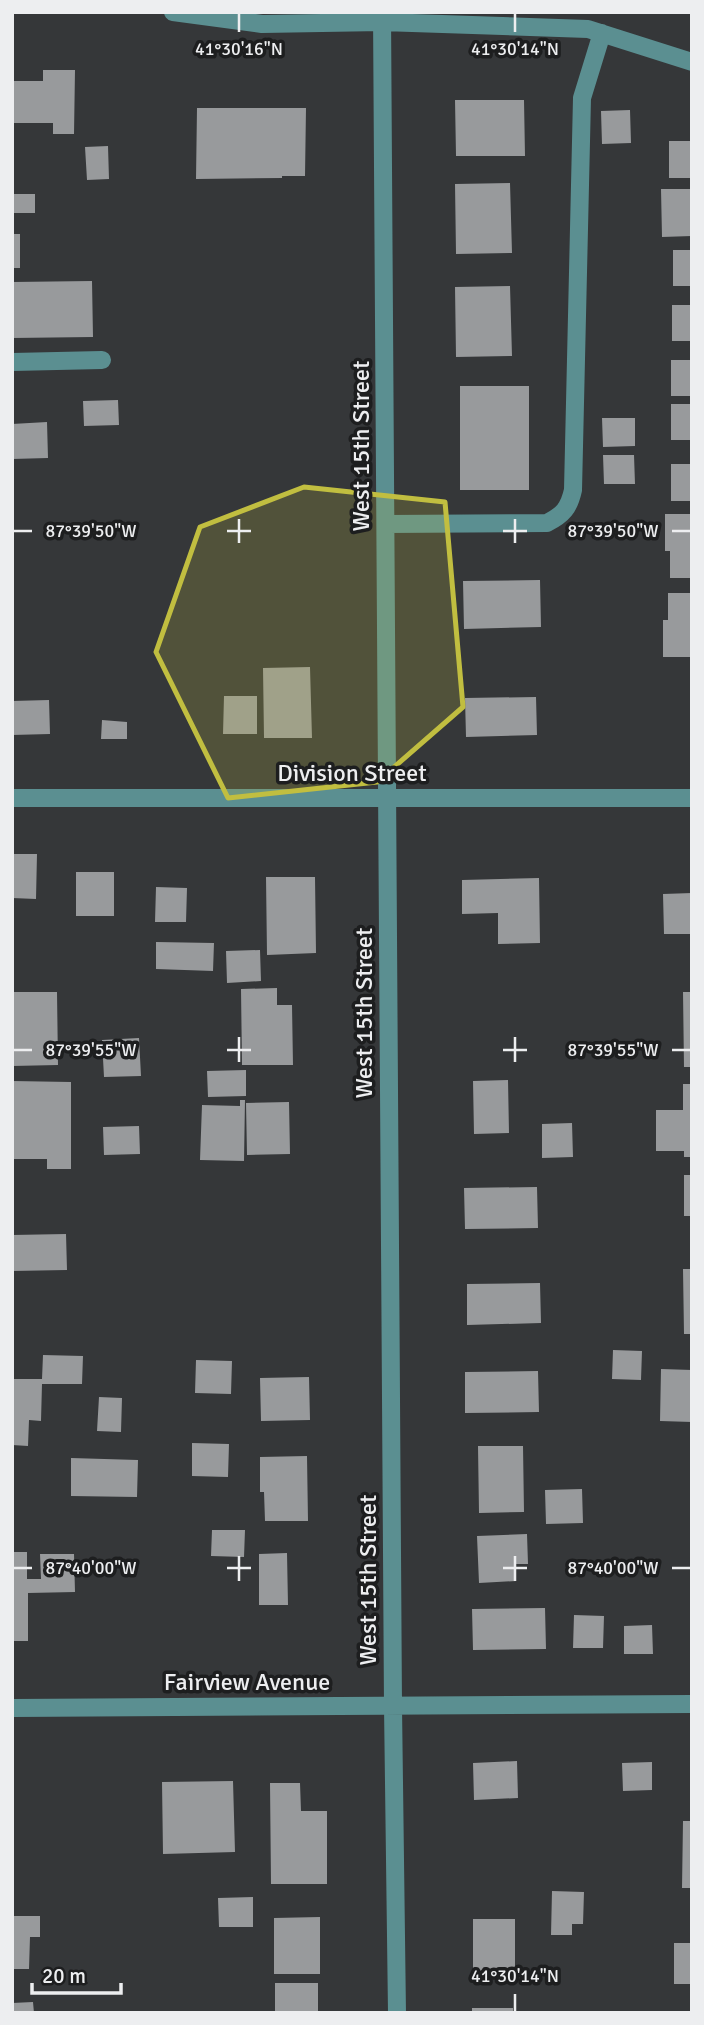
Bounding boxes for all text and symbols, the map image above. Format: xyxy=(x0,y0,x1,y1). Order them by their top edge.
text: 41°30'16"N xyxy=(195,38,283,60)
text: 41°30'14"N xyxy=(471,38,559,60)
street label: West 15th Street xyxy=(346,361,376,531)
text: 87°39'50"W xyxy=(46,520,136,542)
text: 87°39'50"W xyxy=(568,520,658,542)
street label: Division Street xyxy=(277,758,427,788)
street label: West 15th Street xyxy=(349,928,379,1098)
text: 87°39'55"W xyxy=(46,1039,136,1061)
text: 87°39'55"W xyxy=(568,1039,658,1061)
street label: West 15th Street xyxy=(353,1495,383,1665)
text: 87°40'00"W xyxy=(46,1557,136,1579)
text: 87°40'00"W xyxy=(568,1557,658,1579)
street label: Fairview Avenue xyxy=(164,1667,330,1697)
scale bar xyxy=(32,1952,121,1996)
text: 20 m xyxy=(42,1963,86,1989)
text: 41°30'14"N xyxy=(471,1965,559,1987)

